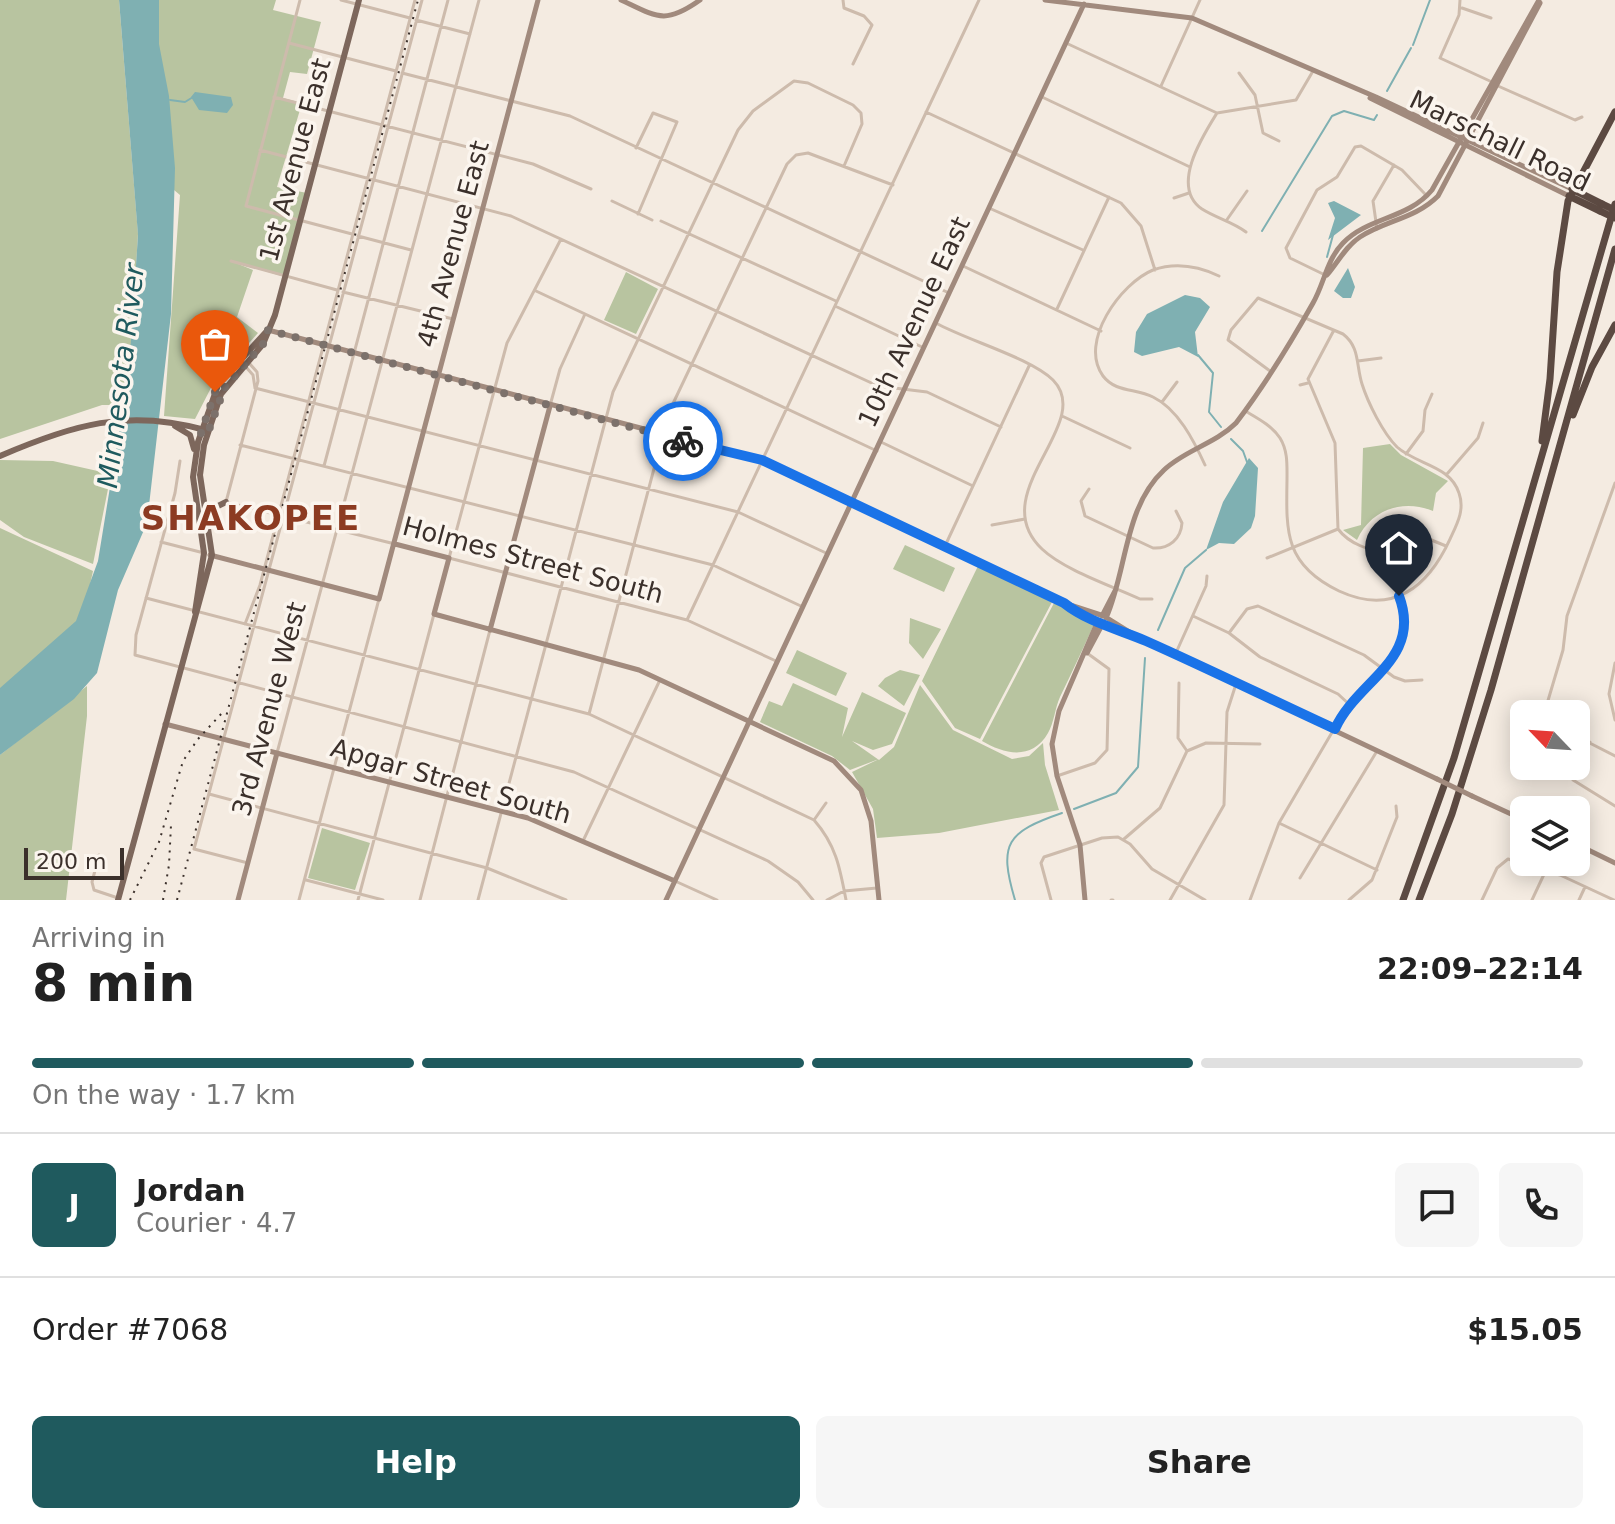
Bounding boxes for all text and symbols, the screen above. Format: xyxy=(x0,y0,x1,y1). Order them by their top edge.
street label: 1st Avenue East xyxy=(253,55,337,265)
street label: Marschall Road xyxy=(1405,84,1595,198)
street label: 4th Avenue East xyxy=(411,138,495,350)
street label: 10th Avenue East xyxy=(852,212,976,432)
water label: Minnesota River xyxy=(91,260,151,490)
pin xyxy=(181,310,249,392)
icon: bag xyxy=(193,322,237,366)
courier xyxy=(643,401,723,481)
icon: bike xyxy=(661,419,705,463)
district label: SHAKOPEE xyxy=(141,498,361,538)
street label: Holmes Street South xyxy=(399,511,667,609)
pin xyxy=(1365,514,1433,596)
icon: home xyxy=(1377,526,1421,570)
street label: 3rd Avenue West xyxy=(226,599,312,819)
north arrow xyxy=(1510,700,1590,780)
map controls xyxy=(1510,700,1590,876)
street label: Apgar Street South xyxy=(327,732,575,830)
button: layers xyxy=(1510,796,1590,876)
scale bar xyxy=(24,844,124,880)
text: 200 m xyxy=(36,849,106,874)
text: Arriving in xyxy=(32,923,166,953)
text: 22:09–22:14 xyxy=(1377,951,1583,986)
text: 8 min xyxy=(32,953,195,1013)
text: On the way · 1.7 km xyxy=(32,1080,296,1110)
button: chat xyxy=(1395,1163,1479,1247)
button: phone xyxy=(1499,1163,1583,1247)
text: Jordan xyxy=(136,1173,246,1208)
text: J xyxy=(68,1188,80,1223)
text: Courier · 4.7 xyxy=(136,1208,297,1238)
text: Order #7068 xyxy=(32,1312,228,1347)
text: $15.05 xyxy=(1467,1312,1583,1347)
button: Help xyxy=(32,1416,800,1508)
button: Share xyxy=(816,1416,1583,1508)

